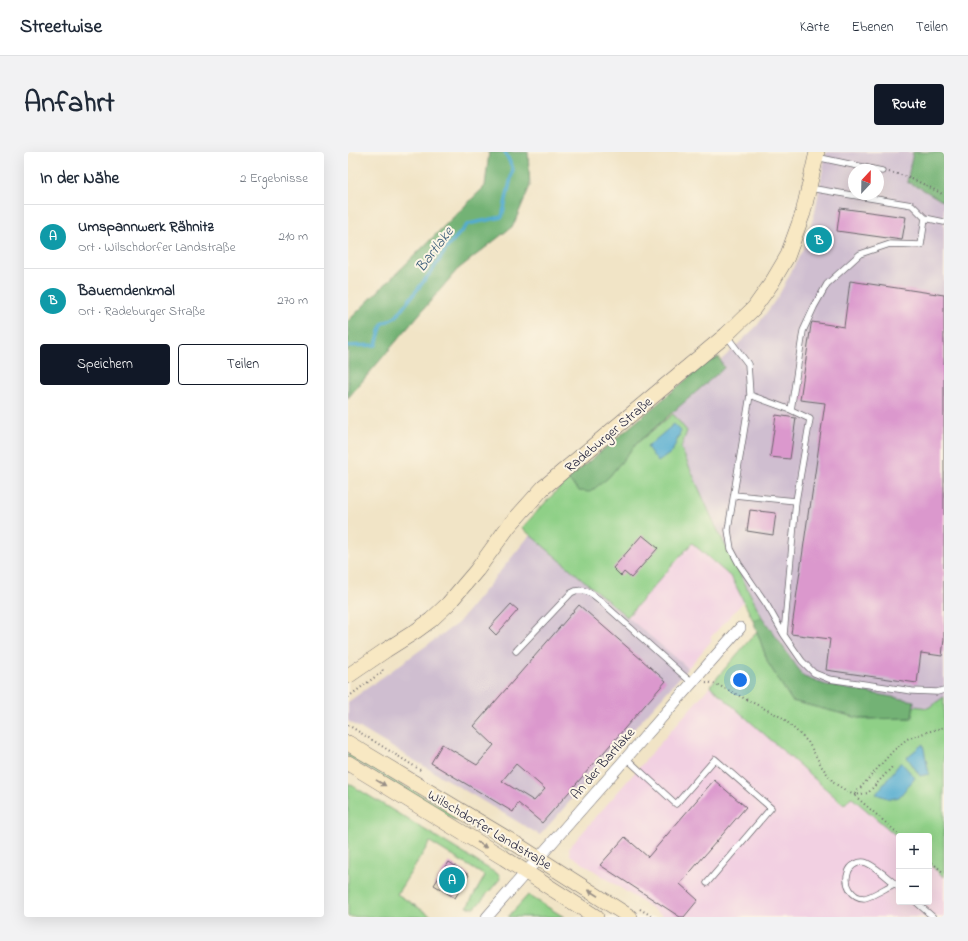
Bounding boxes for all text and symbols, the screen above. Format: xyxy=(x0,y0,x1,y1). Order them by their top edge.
text: Streetwise xyxy=(20,14,102,41)
text: Karte xyxy=(800,17,829,38)
text: Ebenen xyxy=(851,17,894,38)
text: Teilen xyxy=(916,17,948,38)
text: Anfahrt xyxy=(24,84,115,125)
button: Route xyxy=(874,84,944,125)
north arrow xyxy=(848,164,884,200)
text: In der Nähe xyxy=(40,166,119,191)
text: 2 Ergebnisse xyxy=(240,169,308,188)
text: Umspannwerk Rähnitz xyxy=(78,216,214,238)
water label: Bartlake xyxy=(410,221,460,277)
pin: B xyxy=(806,225,832,255)
text: A xyxy=(49,227,57,246)
text: 210 m xyxy=(278,227,308,246)
text: Ort · Wilschdorfer Landstraße xyxy=(78,238,235,257)
text: Bauerndenkmal xyxy=(78,280,175,302)
text: B xyxy=(49,291,57,310)
text: 270 m xyxy=(277,291,308,310)
text: Ort · Radeburger Straße xyxy=(78,302,205,321)
button: Speichern xyxy=(40,344,170,385)
button: Teilen xyxy=(178,344,308,385)
street label: Radeburger Straße xyxy=(561,392,659,479)
your location xyxy=(730,670,750,690)
street label: An der Bartlake xyxy=(566,723,641,805)
one-way arrow xyxy=(375,780,387,787)
street label: Wilschdorfer Landstraße xyxy=(423,785,556,876)
map controls xyxy=(896,833,932,905)
button: + xyxy=(896,833,932,869)
one-way arrow xyxy=(477,841,488,849)
pin: A xyxy=(439,865,465,895)
button: − xyxy=(896,869,932,905)
one-way arrow xyxy=(588,889,598,897)

